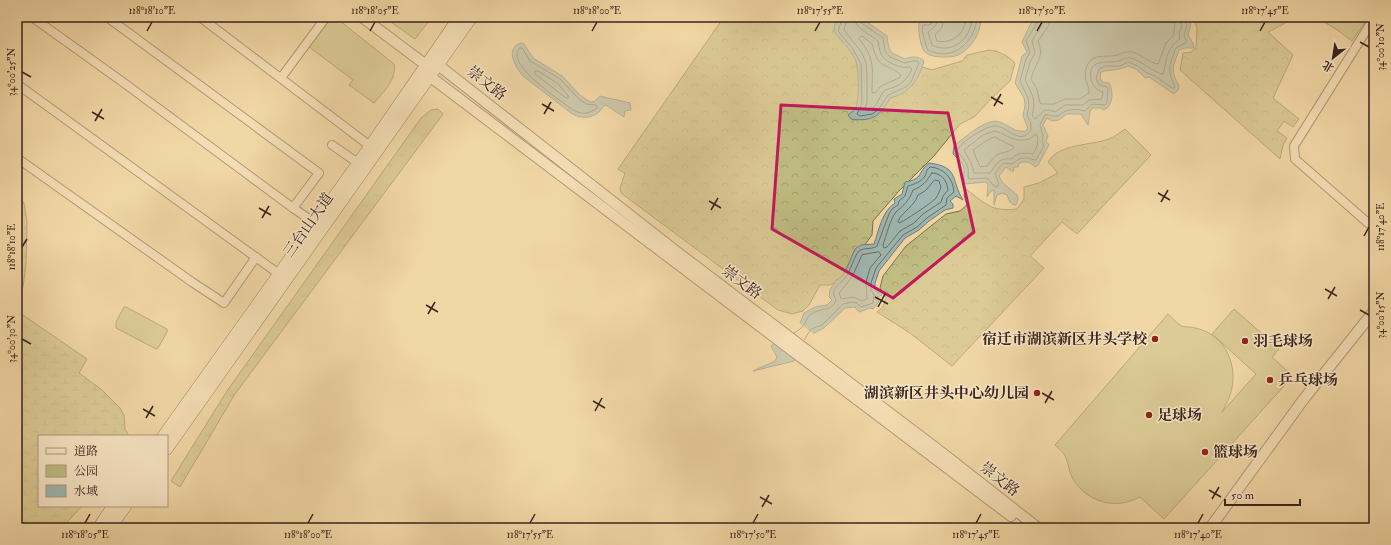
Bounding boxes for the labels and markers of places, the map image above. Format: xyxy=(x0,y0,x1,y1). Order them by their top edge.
place label: 宿迁市湖滨新区井头学校 xyxy=(982,330,1148,349)
place label: 羽毛球场 xyxy=(1253,332,1313,351)
marker: 宿迁市湖滨新区井头学校 xyxy=(1150,334,1160,344)
marker: 羽毛球场 xyxy=(1240,336,1250,346)
place label: 乒乓球场 xyxy=(1278,371,1338,390)
marker: 乒乓球场 xyxy=(1265,375,1275,385)
place label: 湖滨新区井头中心幼儿园 xyxy=(864,384,1029,403)
marker: 湖滨新区井头中心幼儿园 xyxy=(1032,388,1042,398)
place label: 足球场 xyxy=(1157,406,1202,425)
marker: 足球场 xyxy=(1144,410,1154,420)
place label: 篮球场 xyxy=(1213,443,1258,462)
marker: 篮球场 xyxy=(1200,447,1210,457)

